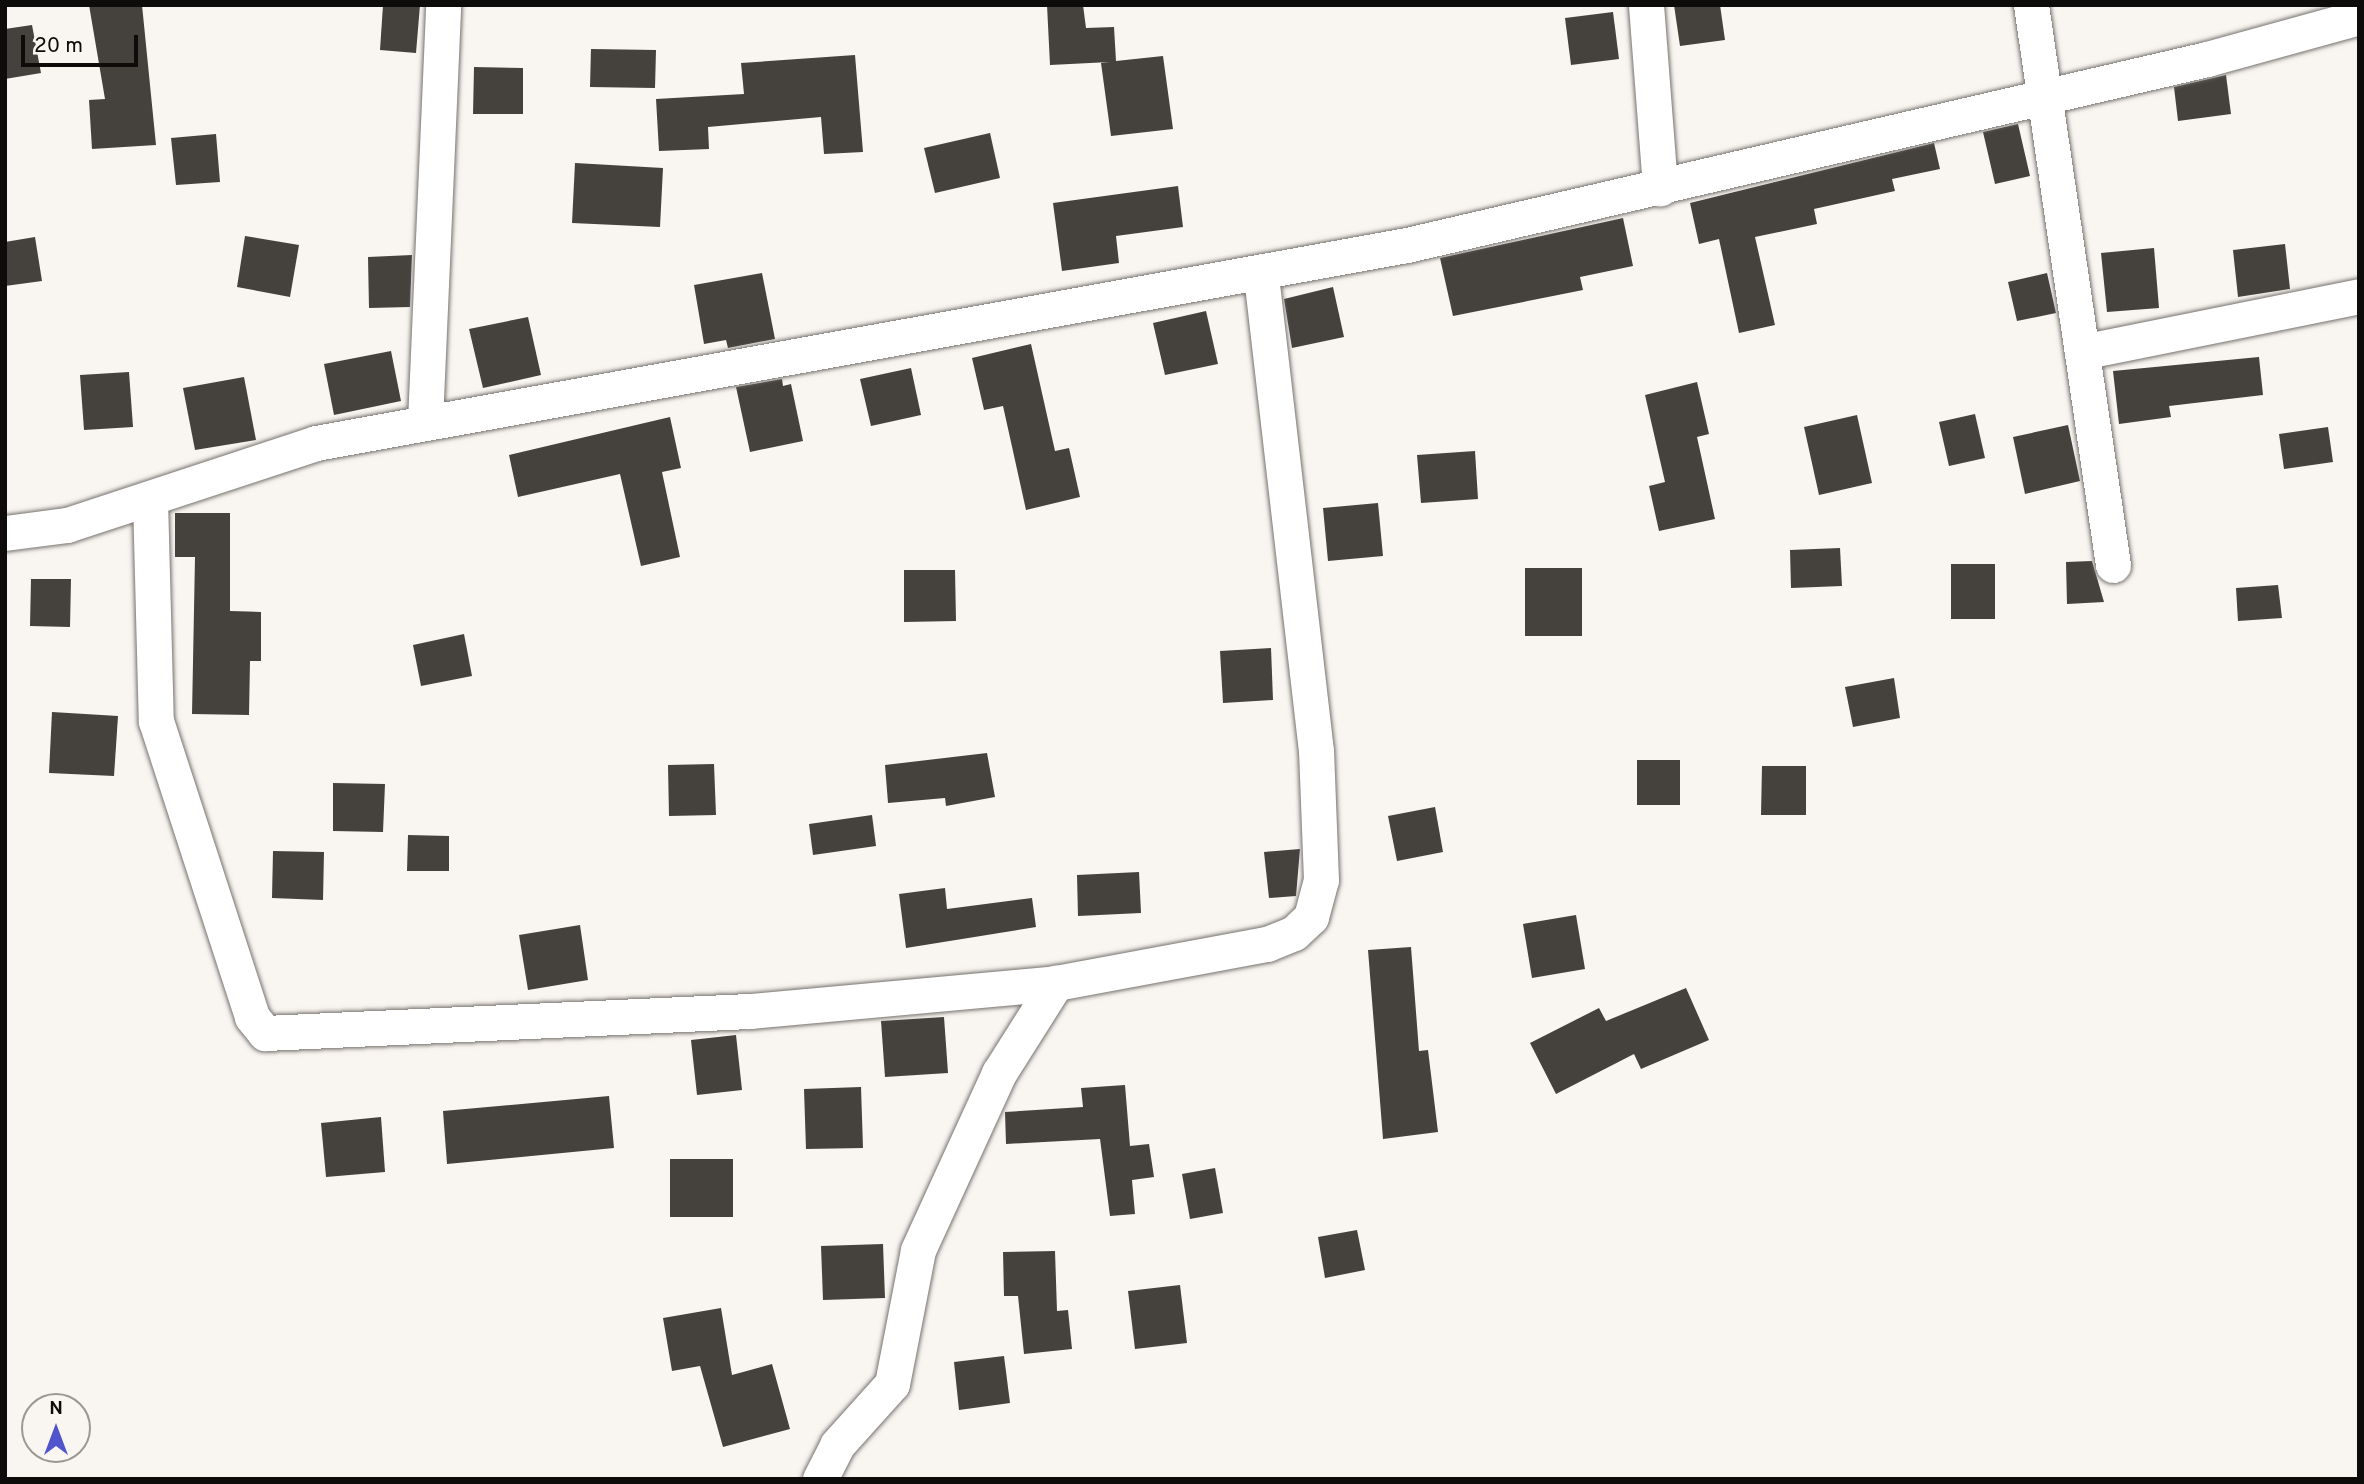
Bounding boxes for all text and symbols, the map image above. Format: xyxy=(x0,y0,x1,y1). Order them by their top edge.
scale bar xyxy=(24,21,142,65)
text: 20 m xyxy=(34,33,83,60)
north arrow xyxy=(21,1393,91,1463)
text: N xyxy=(49,1397,63,1421)

